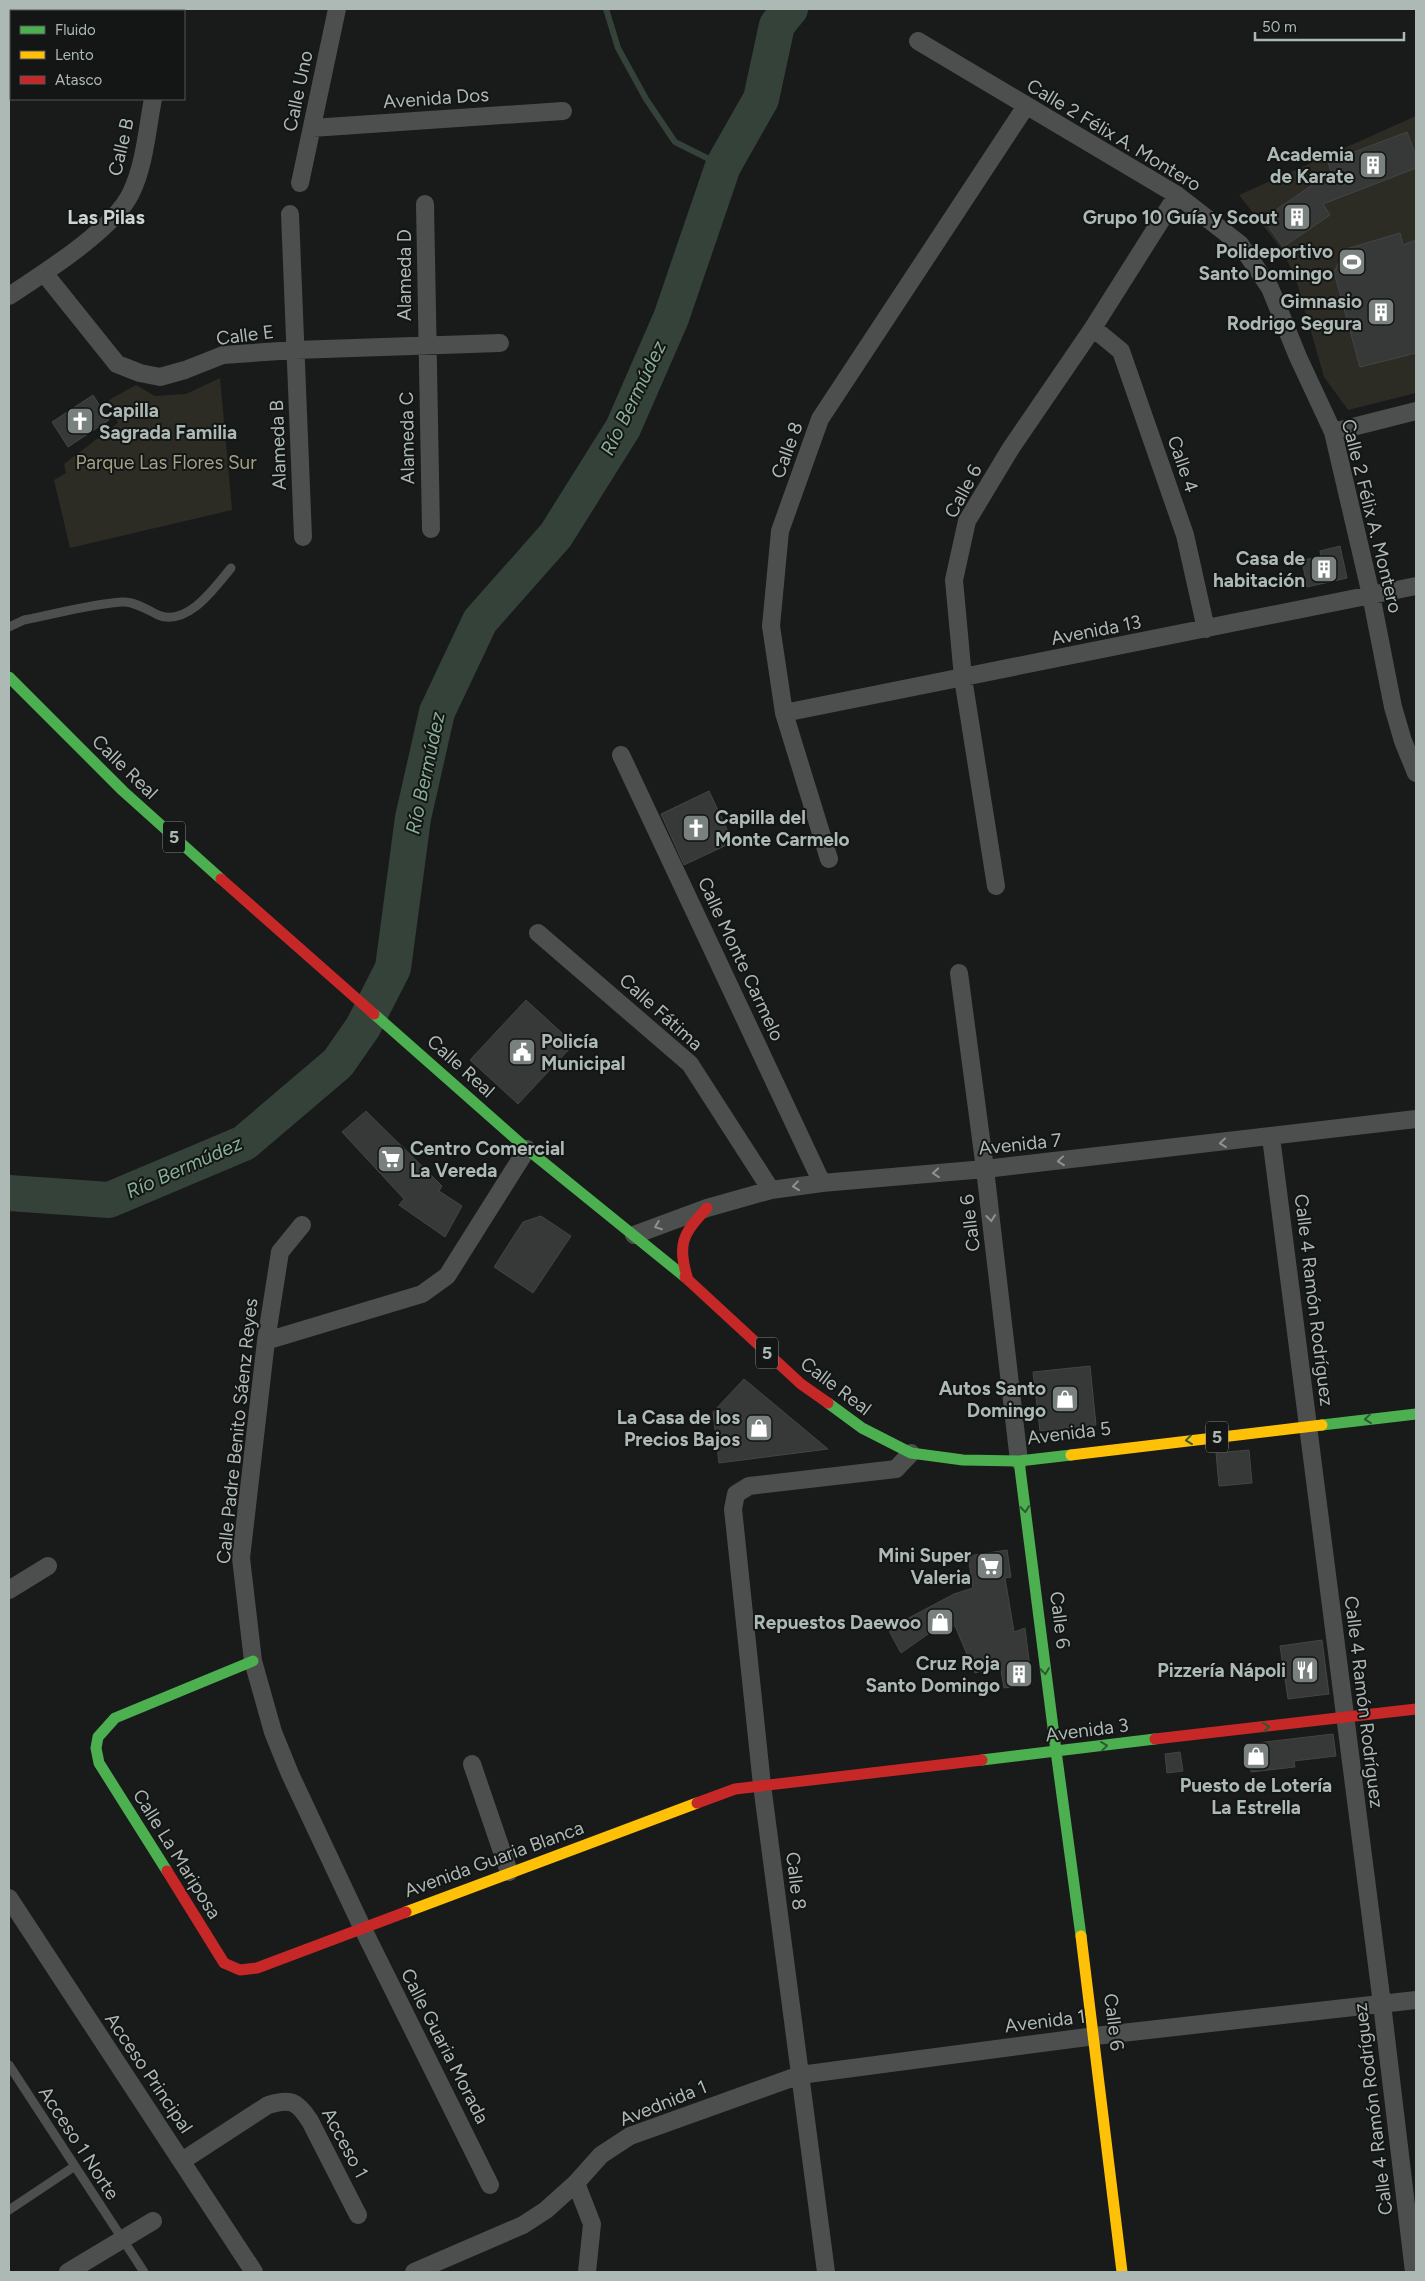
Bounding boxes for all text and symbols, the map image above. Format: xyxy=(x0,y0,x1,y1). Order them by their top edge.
legend xyxy=(10,10,185,100)
scale bar xyxy=(1255,10,1404,42)
text: 50 m xyxy=(1262,18,1297,36)
text: Fluido xyxy=(55,21,96,39)
text: Lento xyxy=(55,46,94,64)
street label: Calle Uno xyxy=(278,49,318,133)
text: Atasco xyxy=(55,71,103,89)
street label: Calle 2 Félix A. Montero xyxy=(1023,74,1205,196)
street label: Avenida Dos xyxy=(382,83,490,113)
street label: Calle B xyxy=(103,116,139,178)
place label: Academia de Karate xyxy=(1267,143,1354,188)
building icon: Academia de Karate xyxy=(1358,150,1388,180)
building icon: Grupo 10 Guía y Scout xyxy=(1282,202,1312,232)
district label: Las Pilas xyxy=(67,205,145,229)
place label: Grupo 10 Guía y Scout xyxy=(1083,206,1278,229)
street label: Alameda D xyxy=(393,229,416,321)
place label: Polideportivo Santo Domingo xyxy=(1198,240,1333,285)
sports icon: Polideportivo Santo Domingo xyxy=(1337,247,1367,277)
place label: Gimnasio Rodrigo Segura xyxy=(1227,290,1362,335)
building icon: Gimnasio Rodrigo Segura xyxy=(1366,297,1396,327)
street label: Calle E xyxy=(215,320,275,350)
water label: Río Bermúdez xyxy=(595,337,671,459)
street label: Alameda C xyxy=(395,391,419,484)
place label: Capilla Sagrada Familia xyxy=(99,399,237,444)
street label: Alameda B xyxy=(265,399,291,491)
church icon: Capilla Sagrada Familia xyxy=(65,406,95,436)
street label: Calle 2 Félix A. Montero xyxy=(1337,417,1407,615)
street label: Calle 8 xyxy=(766,419,808,481)
street label: Calle 4 xyxy=(1163,433,1203,496)
park label: Parque Las Flores Sur xyxy=(75,451,257,474)
street label: Calle 6 xyxy=(939,460,987,522)
place label: Casa de habitación xyxy=(1213,547,1305,592)
building icon: Casa de habitación xyxy=(1309,554,1339,584)
street label: Avenida 13 xyxy=(1049,610,1143,650)
water label: Río Bermúdez xyxy=(400,710,450,836)
street label: Calle Real xyxy=(87,730,163,804)
place label: Capilla del Monte Carmelo xyxy=(715,806,850,851)
church icon: Capilla del Monte Carmelo xyxy=(681,813,711,843)
road number: 5 xyxy=(163,822,185,852)
street label: Calle Monte Carmelo xyxy=(693,873,789,1045)
street label: Calle Fátima xyxy=(615,969,707,1055)
street label: Calle Real xyxy=(422,1030,500,1102)
place label: Policía Municipal xyxy=(541,1030,625,1075)
public building icon: Policía Municipal xyxy=(507,1037,537,1067)
street label: Avenida 7 xyxy=(977,1128,1063,1160)
water label: Río Bermúdez xyxy=(122,1131,246,1203)
place label: Centro Comercial La Vereda xyxy=(410,1137,565,1182)
one-way arrow xyxy=(1218,1137,1226,1148)
supermarket icon: Centro Comercial La Vereda xyxy=(376,1144,406,1174)
one-way arrow xyxy=(1057,1155,1065,1166)
one-way arrow xyxy=(932,1168,940,1179)
one-way arrow xyxy=(792,1180,800,1191)
street label: Calle 6 xyxy=(955,1193,985,1253)
street label: Calle 4 Ramón Rodríguez xyxy=(1290,1193,1338,1407)
one-way arrow xyxy=(985,1214,996,1222)
one-way arrow xyxy=(654,1220,663,1230)
street label: Calle Padre Benito Sáenz Reyes xyxy=(212,1297,262,1565)
road number: 5 xyxy=(756,1338,778,1369)
street label: Calle Real xyxy=(796,1352,876,1420)
place label: Autos Santo Domingo xyxy=(939,1377,1046,1422)
shop icon: Autos Santo Domingo xyxy=(1050,1384,1080,1414)
place label: La Casa de los Precios Bajos xyxy=(617,1406,740,1451)
shop icon: La Casa de los Precios Bajos xyxy=(744,1413,774,1443)
one-way arrow xyxy=(1363,1413,1371,1424)
street label: Avenida 5 xyxy=(1026,1416,1112,1450)
road number: 5 xyxy=(1206,1421,1228,1452)
one-way arrow xyxy=(1185,1434,1193,1445)
one-way arrow xyxy=(1019,1506,1030,1514)
place label: Mini Super Valeria xyxy=(878,1544,971,1589)
supermarket icon: Mini Super Valeria xyxy=(975,1551,1005,1581)
street label: Calle 6 xyxy=(1045,1590,1075,1650)
street label: Calle 4 Ramón Rodríguez xyxy=(1340,1595,1388,1809)
shop icon: Repuestos Daewoo xyxy=(925,1607,955,1637)
place label: Repuestos Daewoo xyxy=(754,1611,921,1634)
place label: Cruz Roja Santo Domingo xyxy=(865,1652,1000,1697)
restaurant icon: Pizzería Nápoli xyxy=(1290,1655,1320,1685)
building icon: Cruz Roja Santo Domingo xyxy=(1004,1659,1034,1689)
place label: Pizzería Nápoli xyxy=(1157,1659,1286,1682)
one-way arrow xyxy=(1040,1666,1050,1675)
street label: Avenida 3 xyxy=(1044,1713,1130,1747)
one-way arrow xyxy=(1262,1722,1270,1733)
one-way arrow xyxy=(1101,1741,1109,1752)
shop icon: Puesto de Lotería La Estrella xyxy=(1241,1741,1271,1771)
place label: Puesto de Lotería La Estrella xyxy=(1180,1774,1332,1819)
street label: Calle La Mariposa xyxy=(128,1785,226,1923)
street label: Avenida Guaria Blanca xyxy=(401,1816,587,1902)
street label: Calle 8 xyxy=(781,1851,811,1911)
street label: Calle Guaria Morada xyxy=(396,1965,494,2127)
street label: Calle 6 xyxy=(1099,1992,1129,2052)
street label: Calle 4 Ramón Rodríguez xyxy=(1349,2002,1397,2216)
street label: Avenida 1 xyxy=(1003,2005,1087,2037)
street label: Acceso Principal xyxy=(100,2008,198,2138)
street label: Avednida 1 xyxy=(616,2075,710,2131)
street label: Acceso 1 Norte xyxy=(34,2082,124,2204)
street label: Acceso 1 xyxy=(317,2104,373,2182)

